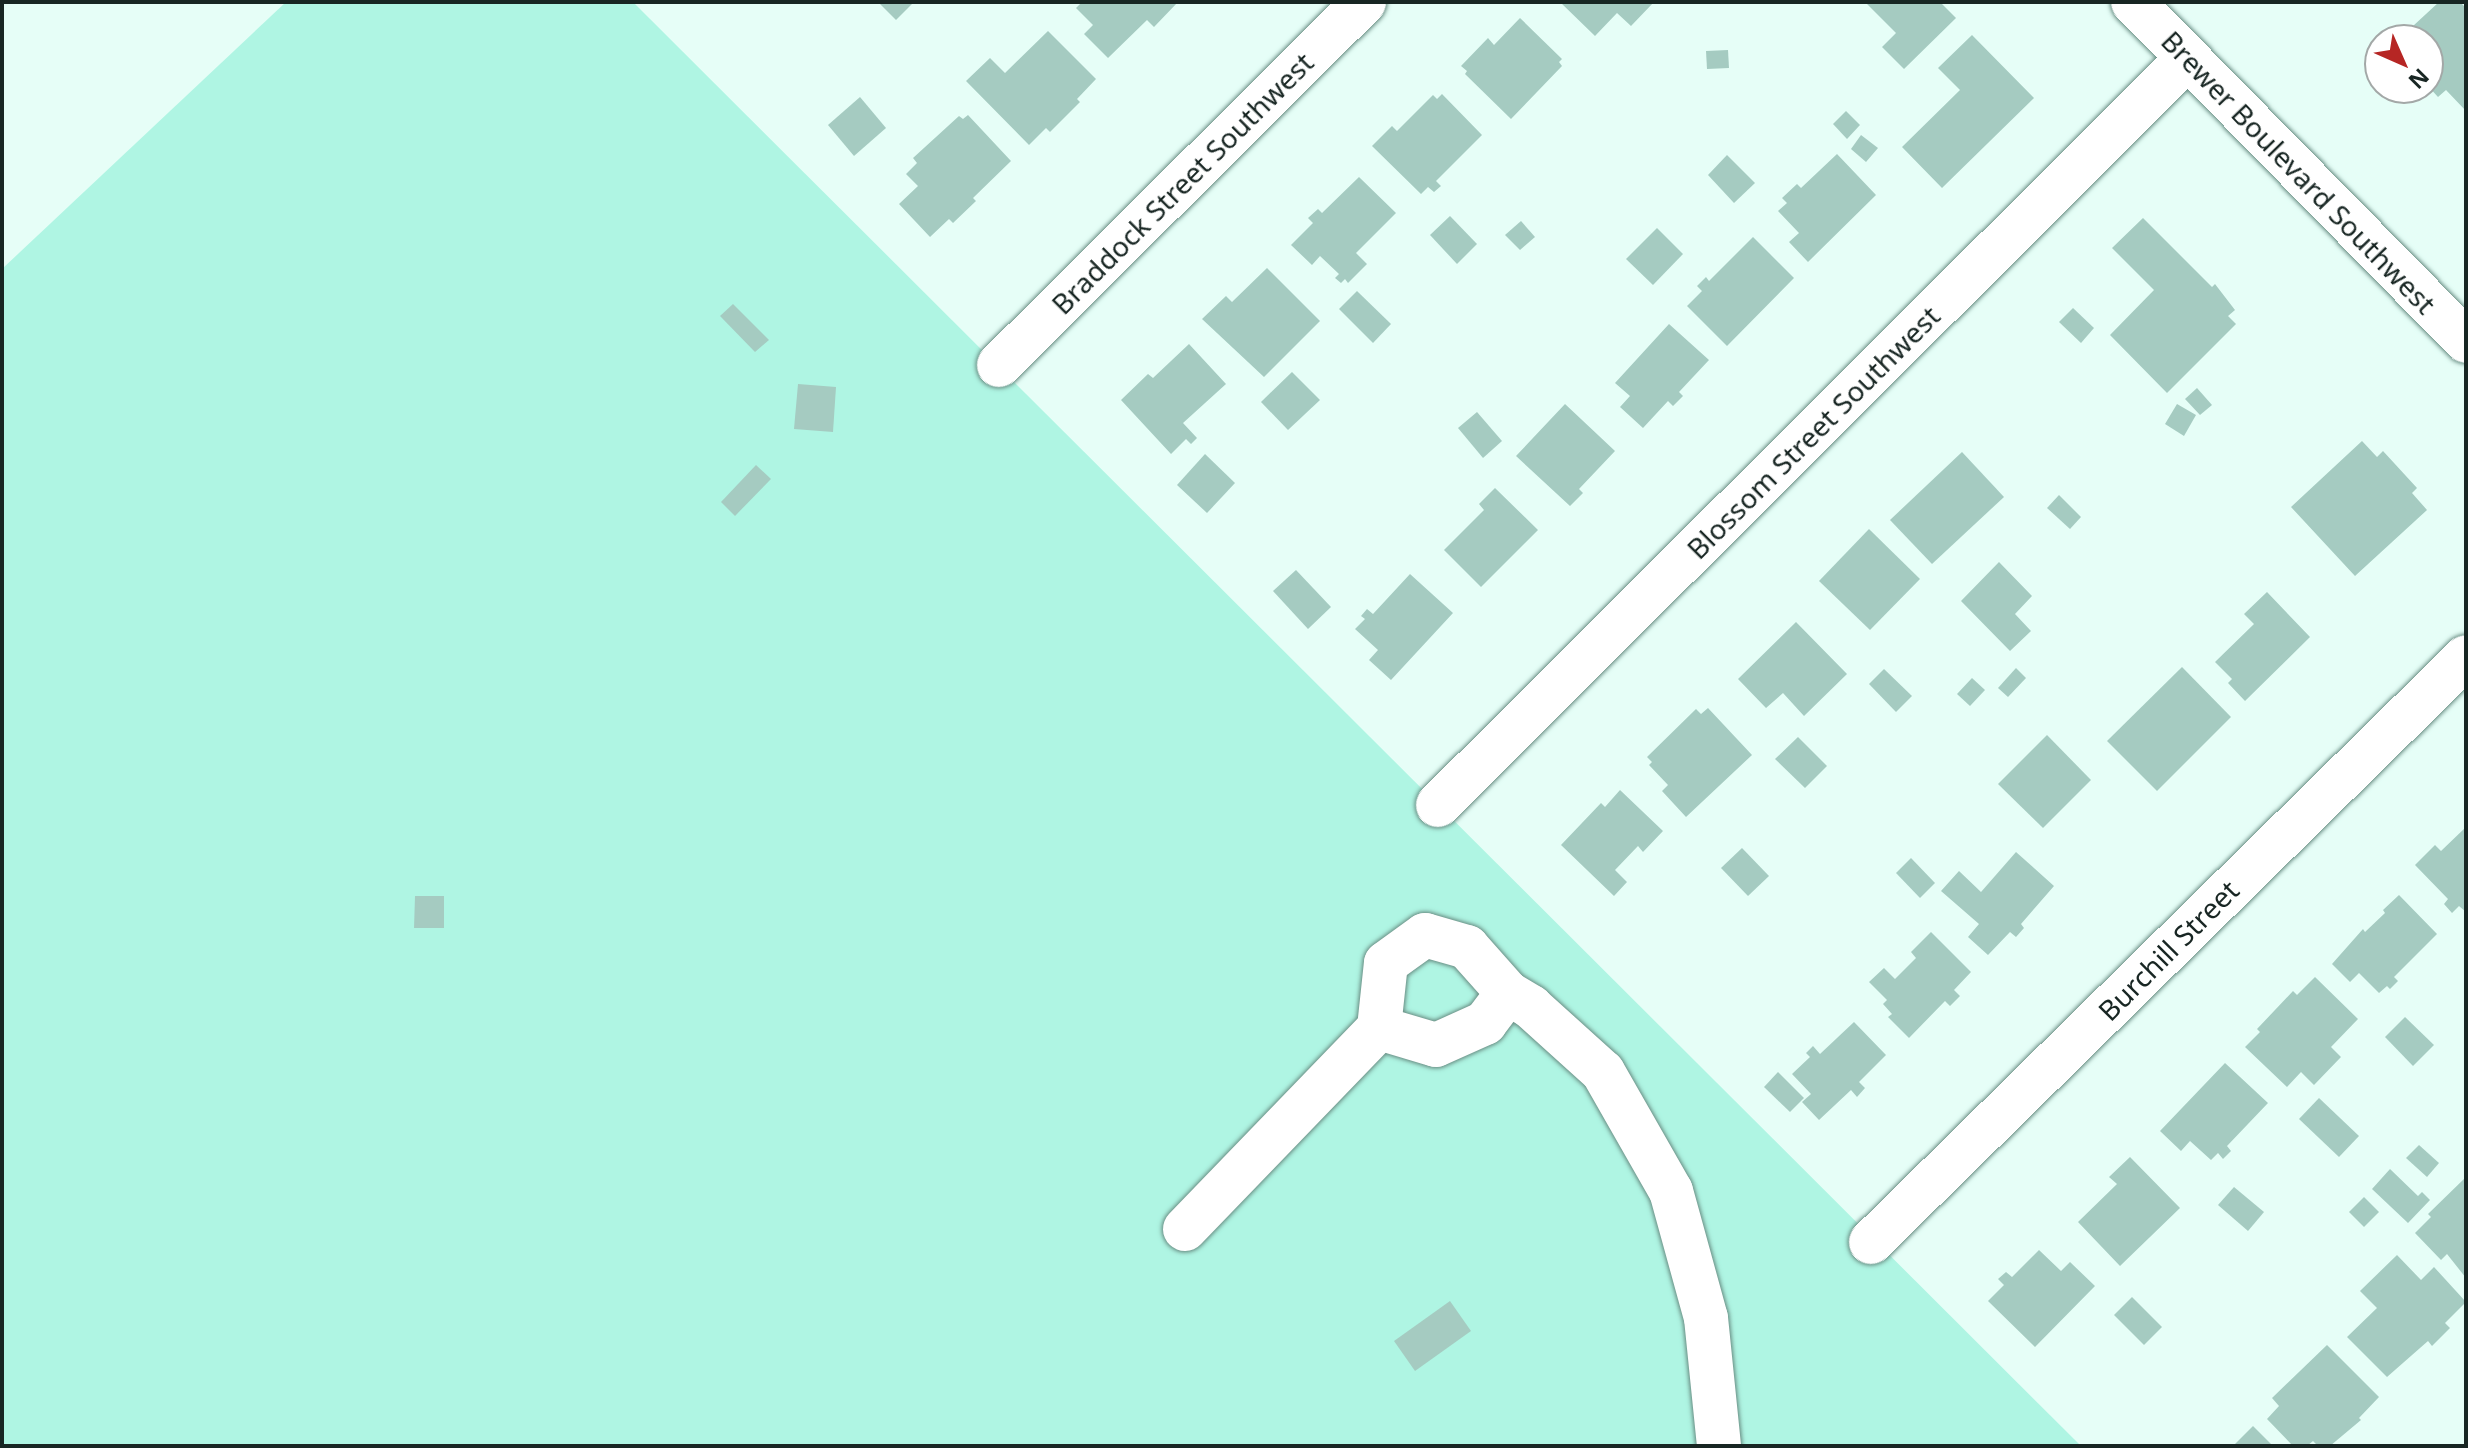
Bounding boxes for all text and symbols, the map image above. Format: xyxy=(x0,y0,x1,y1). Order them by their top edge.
street label: Brewer Boulevard Southwest xyxy=(2155,24,2443,320)
north arrow xyxy=(2364,24,2444,104)
street label: Braddock Street Southwest xyxy=(1044,45,1320,321)
text: N xyxy=(2403,63,2436,96)
street label: Blossom Street Southwest xyxy=(1680,299,1946,565)
street label: Burchill Street xyxy=(2091,873,2245,1027)

